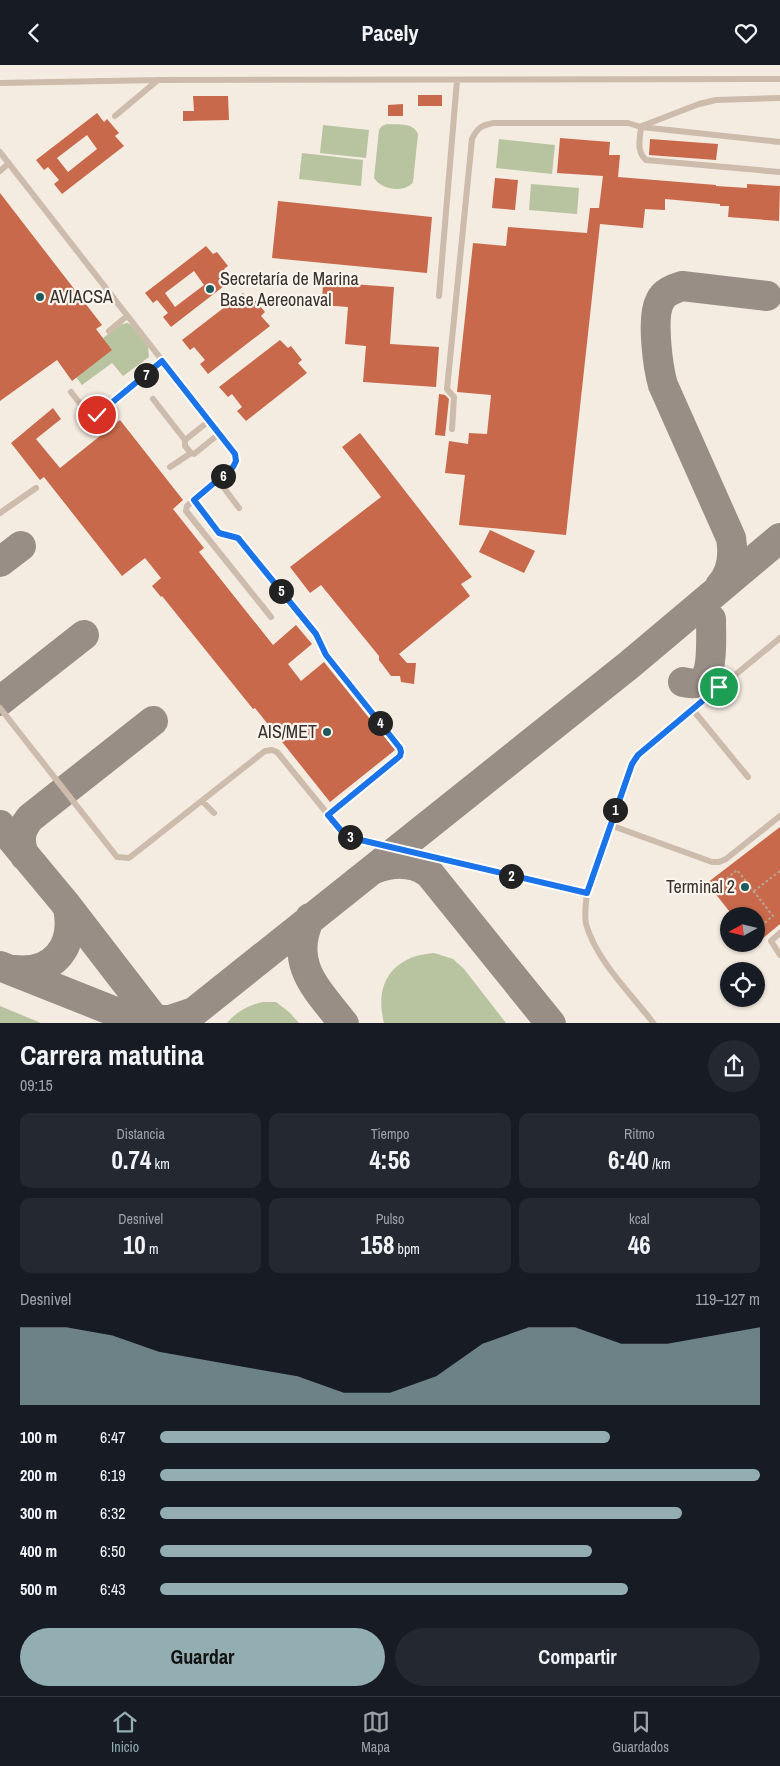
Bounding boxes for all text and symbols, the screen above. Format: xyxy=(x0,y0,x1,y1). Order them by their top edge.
text: Pacely xyxy=(361,18,419,48)
icon: back xyxy=(20,19,48,47)
icon: heart xyxy=(732,19,760,47)
place label: Secretaría de Marina Base Aereonaval xyxy=(220,266,359,312)
marker: Secretaría de Marina Base Aereonaval xyxy=(204,283,216,295)
place label: AVIACSA xyxy=(49,284,113,309)
marker: AVIACSA xyxy=(34,291,46,303)
pin: 7 xyxy=(134,363,158,387)
text: 7 xyxy=(143,366,150,384)
pin xyxy=(76,394,118,436)
icon: check xyxy=(83,401,111,429)
pin: 6 xyxy=(210,463,236,489)
text: 6 xyxy=(220,467,227,485)
pin: 5 xyxy=(268,579,294,603)
text: 5 xyxy=(278,582,285,600)
pin xyxy=(698,666,740,708)
icon: arrive xyxy=(705,673,733,701)
pin: 4 xyxy=(368,711,392,735)
text: 4 xyxy=(377,714,384,732)
place label: AIS/MET xyxy=(257,719,317,744)
marker: AIS/MET xyxy=(321,726,333,738)
pin: 1 xyxy=(602,797,628,823)
text: 1 xyxy=(612,801,619,819)
pin: 3 xyxy=(338,825,362,849)
text: 3 xyxy=(347,828,354,846)
pin: 2 xyxy=(498,863,524,889)
text: 2 xyxy=(508,867,515,885)
place label: Terminal 2 xyxy=(666,874,735,899)
marker: Terminal 2 xyxy=(739,881,751,893)
north arrow xyxy=(720,907,765,953)
map controls xyxy=(720,907,765,1007)
button: locate xyxy=(720,962,765,1007)
text: Carrera matutina xyxy=(20,1036,204,1074)
button: share xyxy=(708,1040,760,1092)
text: 09:15 xyxy=(20,1074,53,1096)
text: Distancia xyxy=(116,1125,165,1143)
text: Tiempo xyxy=(371,1125,409,1143)
text: Ritmo xyxy=(624,1125,655,1143)
text: 0.74 xyxy=(111,1143,151,1177)
text: 4:56 xyxy=(369,1143,411,1177)
text: 6:40 xyxy=(608,1143,649,1177)
text: km xyxy=(151,1155,170,1173)
text: /km xyxy=(649,1155,671,1173)
text: Desnivel xyxy=(118,1210,163,1228)
text: Pulso xyxy=(376,1210,404,1228)
text: kcal xyxy=(629,1210,650,1228)
text: 10 xyxy=(123,1228,146,1262)
text: 158 xyxy=(360,1228,394,1262)
text: 46 xyxy=(628,1228,651,1262)
text: m xyxy=(146,1240,158,1258)
text: bpm xyxy=(394,1240,420,1258)
text: Desnivel xyxy=(20,1288,71,1310)
text: 119–127 m xyxy=(695,1288,760,1310)
text: 100 m xyxy=(20,1426,57,1448)
text: 6:47 xyxy=(100,1426,126,1448)
text: 200 m xyxy=(20,1464,57,1486)
text: 6:19 xyxy=(100,1464,126,1486)
text: 300 m xyxy=(20,1502,57,1524)
text: 6:32 xyxy=(100,1502,126,1524)
text: 400 m xyxy=(20,1540,57,1562)
text: 6:50 xyxy=(100,1540,126,1562)
text: 500 m xyxy=(20,1578,57,1600)
text: 6:43 xyxy=(100,1578,126,1600)
button: Guardar xyxy=(20,1628,385,1686)
button: Compartir xyxy=(395,1628,760,1686)
tab: Inicio xyxy=(111,1708,139,1756)
tab: Mapa xyxy=(361,1708,390,1756)
tab: Guardados xyxy=(612,1708,669,1756)

